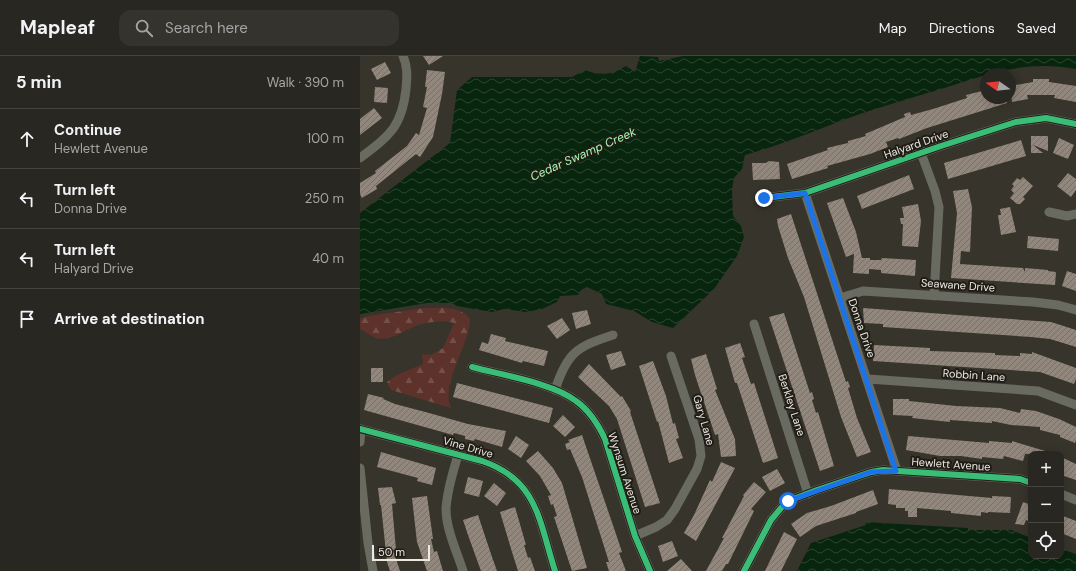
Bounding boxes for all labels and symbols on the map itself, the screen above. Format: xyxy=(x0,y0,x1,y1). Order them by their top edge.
north arrow xyxy=(980,68,1016,104)
water label: Cedar Swamp Creek xyxy=(528,123,639,185)
street label: Halyard Drive xyxy=(882,126,950,162)
route end xyxy=(755,189,773,207)
street label: Seawane Drive xyxy=(920,275,996,295)
street label: Donna Drive xyxy=(845,297,879,359)
street label: Robbin Lane xyxy=(942,366,1006,384)
street label: Berkley Lane xyxy=(775,372,809,438)
street label: Gary Lane xyxy=(690,393,718,447)
street label: Wynsum Avenue xyxy=(605,430,645,516)
street label: Vine Drive xyxy=(441,433,495,461)
street label: Hewlett Avenue xyxy=(911,454,991,474)
route start xyxy=(779,492,797,510)
scale bar xyxy=(372,543,430,562)

